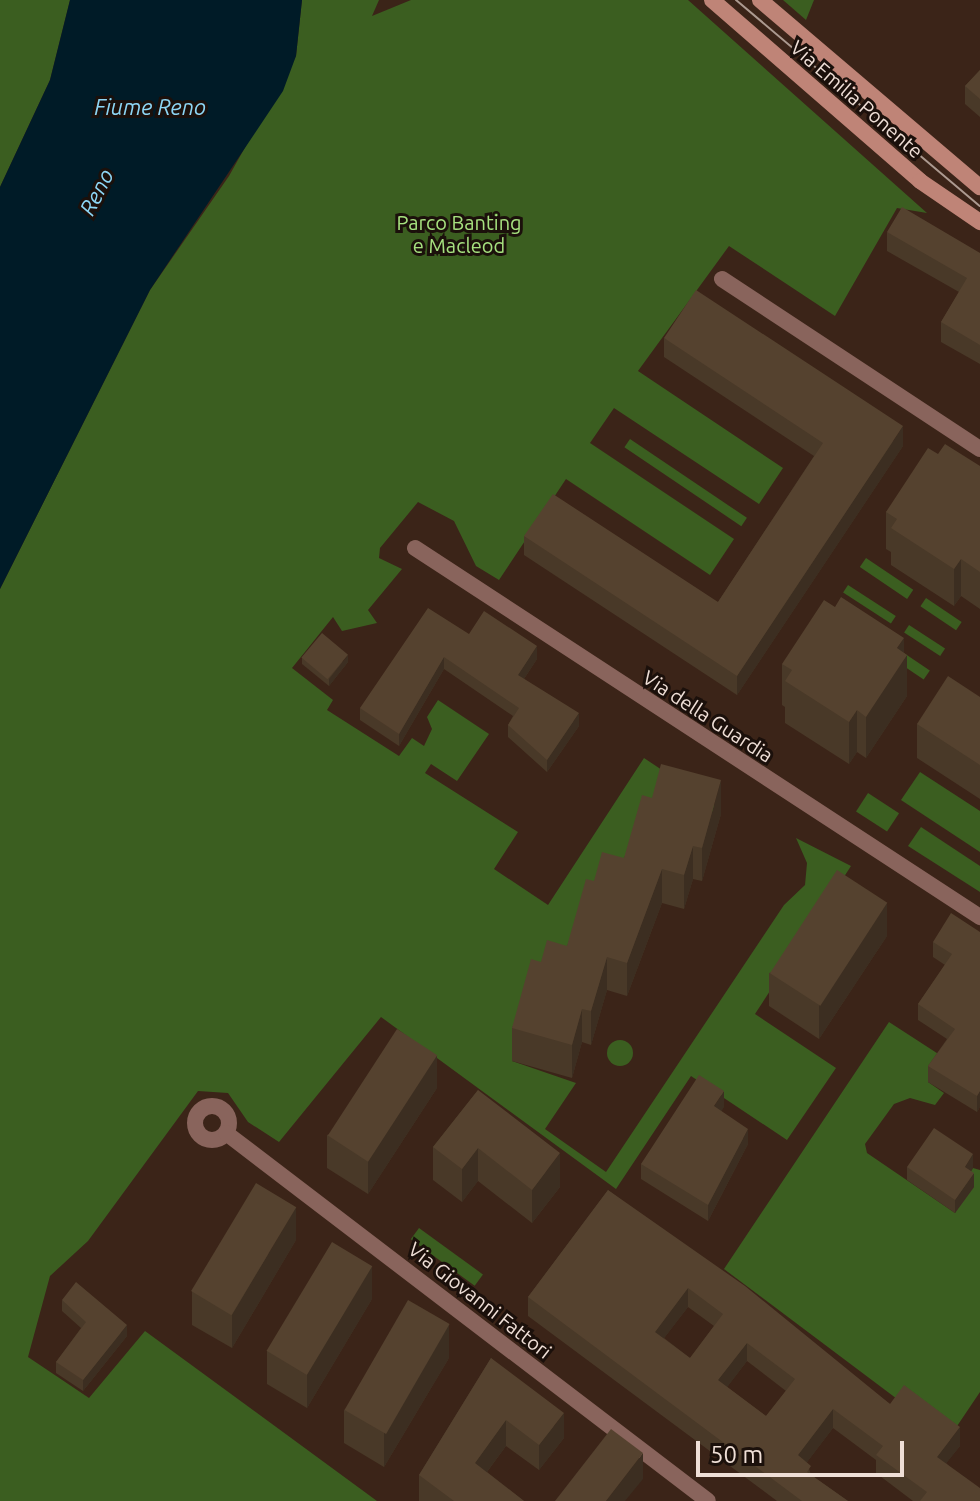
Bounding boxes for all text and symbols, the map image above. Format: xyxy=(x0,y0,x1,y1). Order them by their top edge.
street label: Via Emilia Ponente xyxy=(786,35,928,163)
water label: Fiume Reno xyxy=(94,94,206,120)
water label: Reno xyxy=(73,164,119,220)
park label: Parco Banting e Macleod xyxy=(396,210,522,257)
street label: Via della Guardia xyxy=(638,665,778,767)
street label: Via Giovanni Fattori xyxy=(404,1237,556,1363)
scale bar xyxy=(700,1425,908,1475)
text: 50 m xyxy=(710,1441,763,1468)

